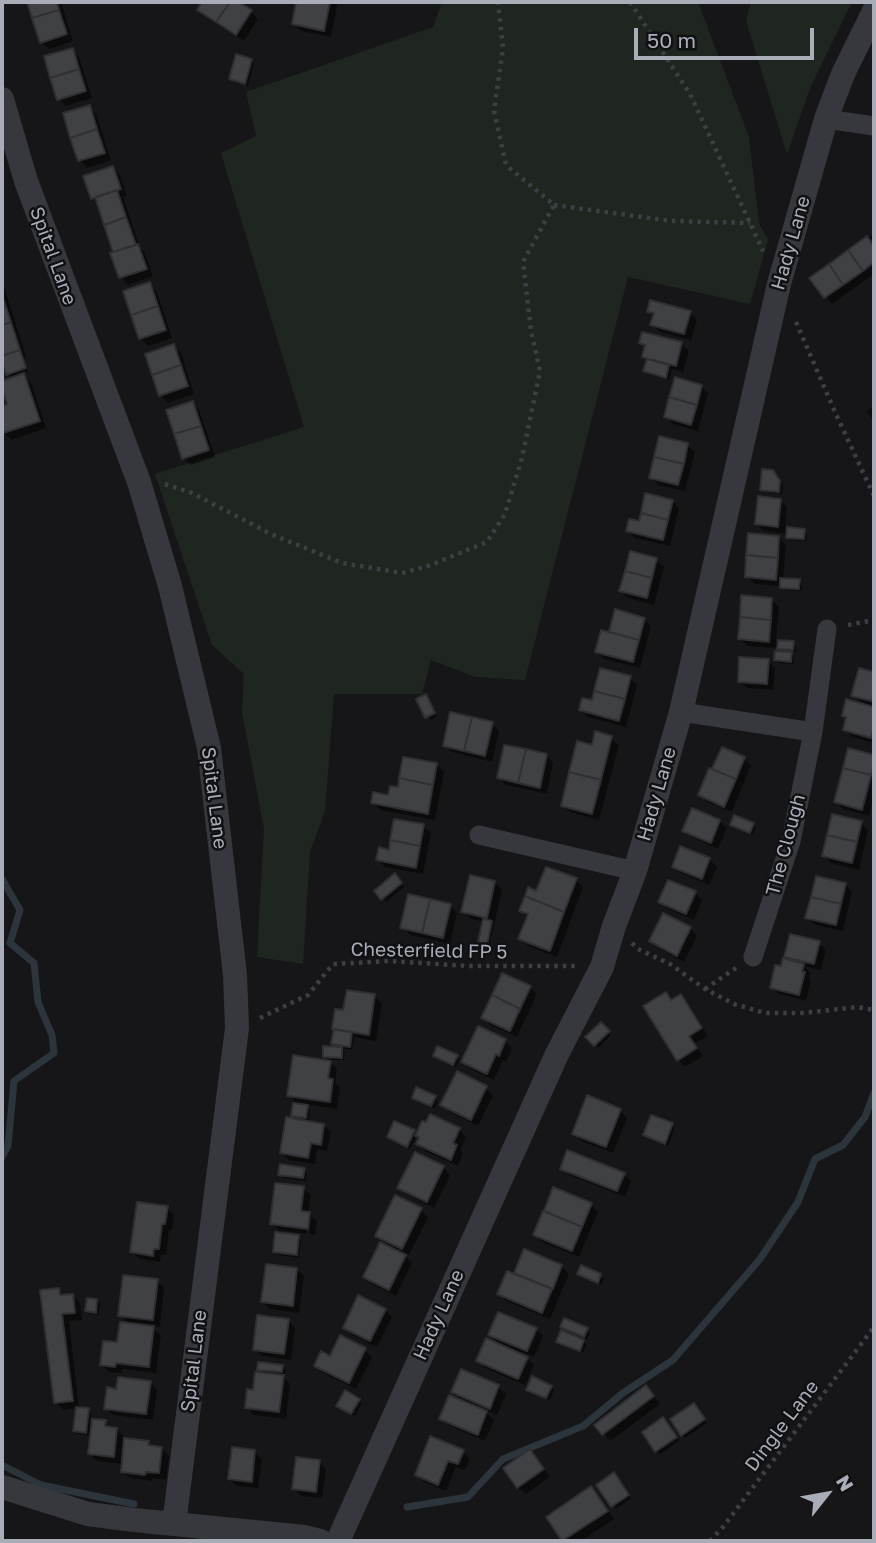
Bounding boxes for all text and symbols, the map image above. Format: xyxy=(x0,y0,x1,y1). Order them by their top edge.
scale bar xyxy=(638,14,818,58)
text: 50 m xyxy=(647,27,696,53)
street label: Hady Lane xyxy=(767,193,815,293)
street label: Spital Lane xyxy=(25,204,81,308)
street label: Hady Lane xyxy=(633,744,681,844)
street label: Spital Lane xyxy=(196,746,232,850)
street label: The Clough xyxy=(761,792,811,898)
street label: Chesterfield FP 5 xyxy=(350,938,508,964)
street label: Hady Lane xyxy=(409,1266,469,1364)
street label: Spital Lane xyxy=(176,1309,212,1413)
street label: Dingle Lane xyxy=(740,1376,824,1476)
north arrow xyxy=(792,1459,862,1529)
text: N xyxy=(832,1471,859,1495)

